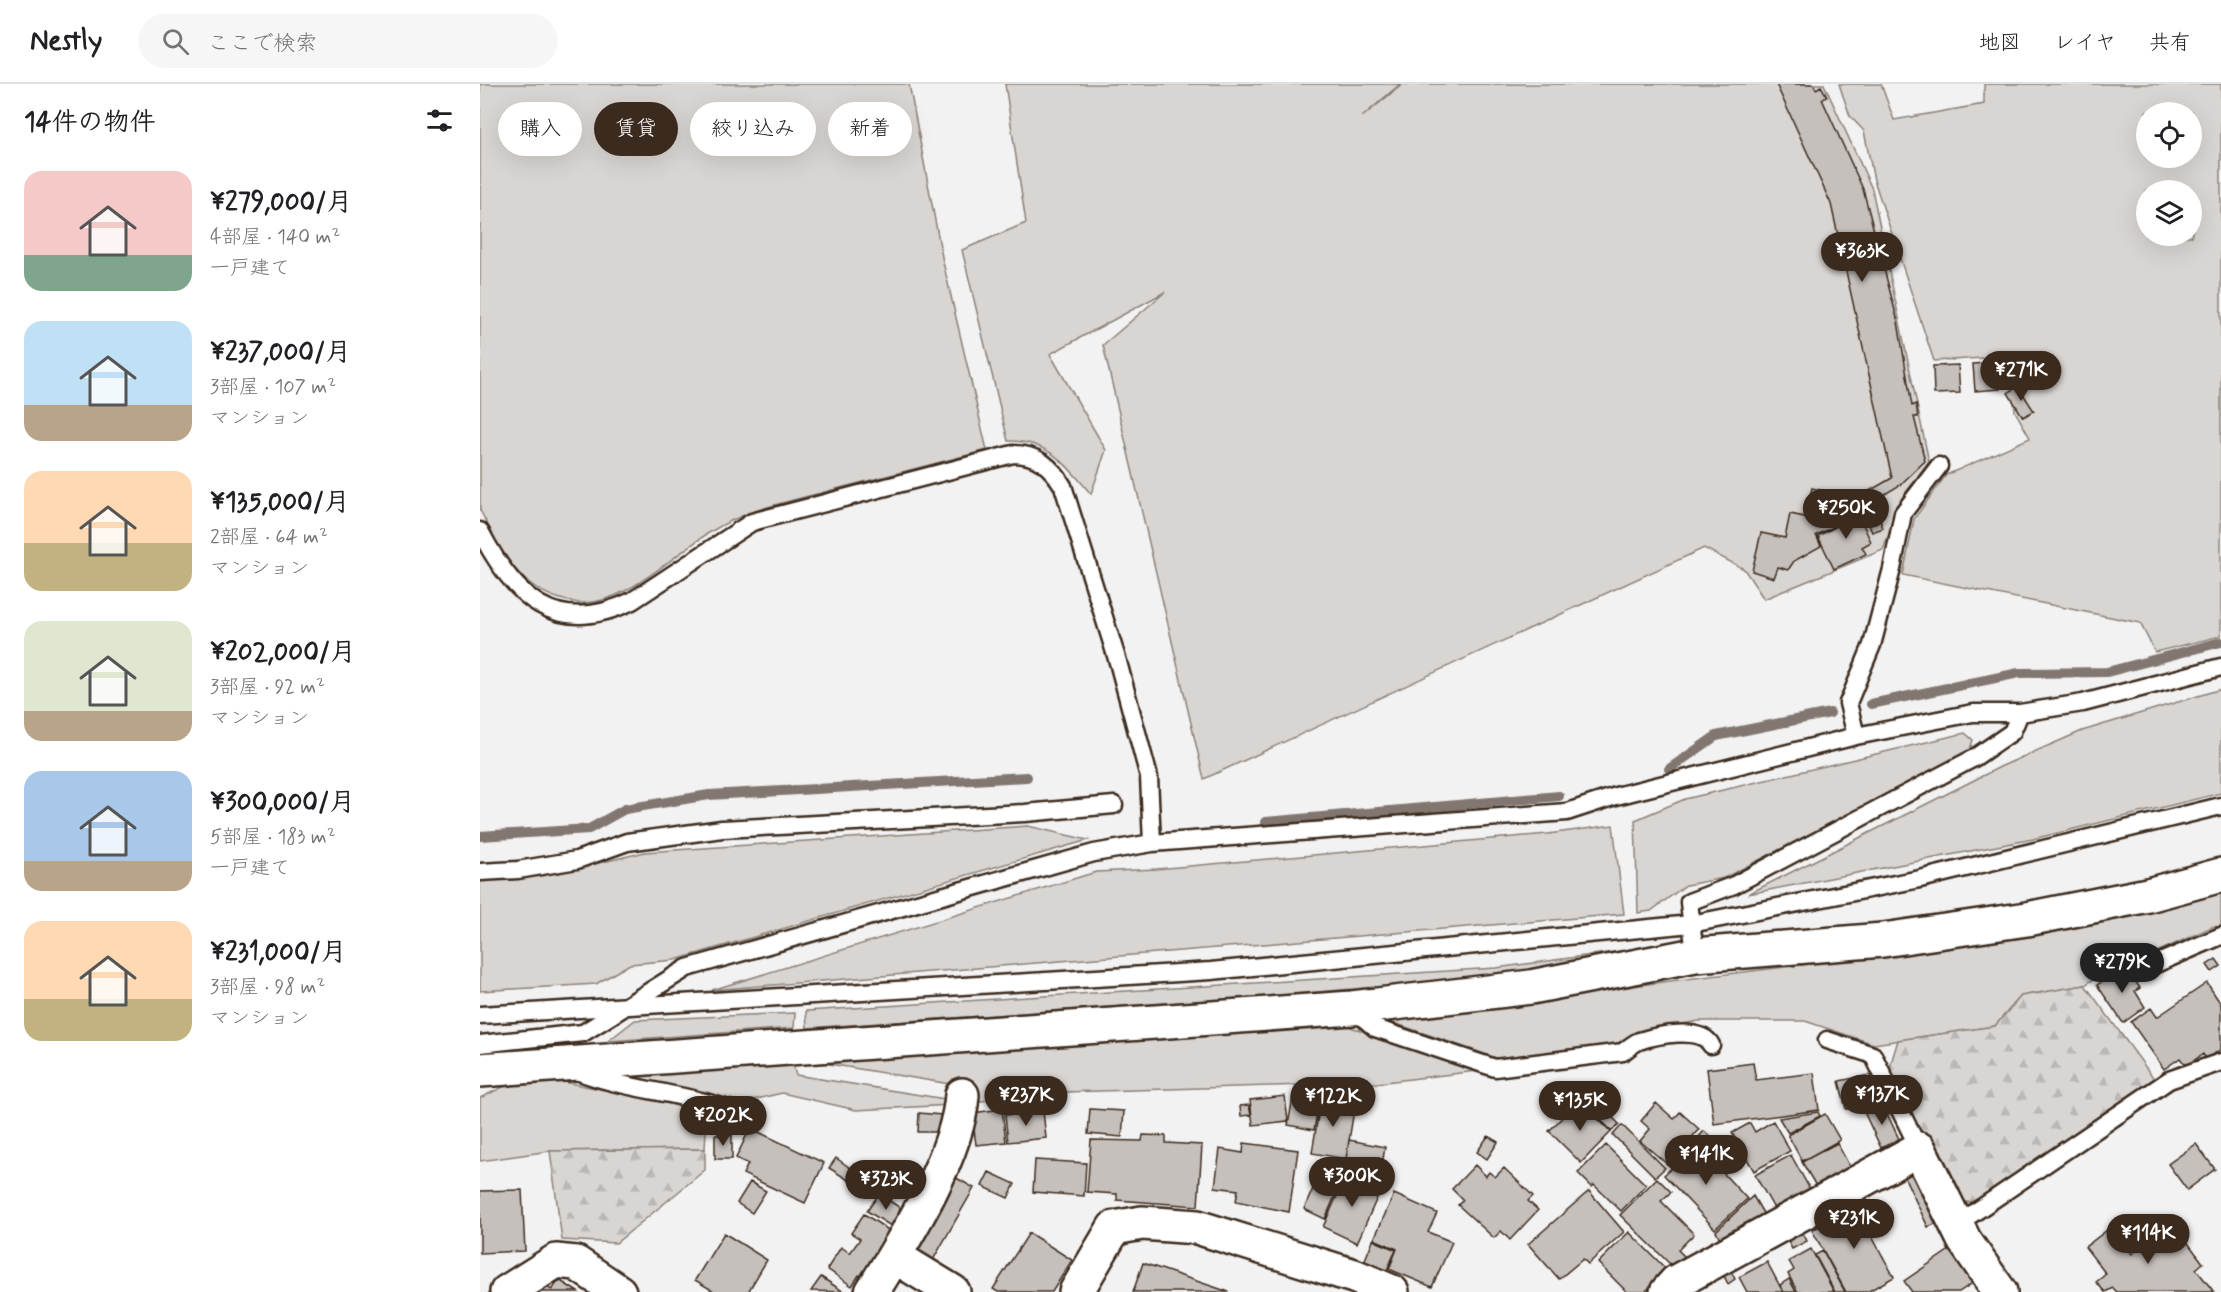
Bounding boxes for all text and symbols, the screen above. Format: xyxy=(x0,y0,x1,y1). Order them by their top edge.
search box xyxy=(138,14,558,68)
text: Nestly xyxy=(30,23,102,60)
icon: search xyxy=(159,25,192,58)
text: 地図 xyxy=(1979,29,2021,57)
text: レイヤ xyxy=(2054,29,2116,57)
text: 共有 xyxy=(2149,29,2191,57)
text: ここで検索 xyxy=(207,30,317,58)
chip: 購入 xyxy=(498,102,582,156)
chip: 賃貸 xyxy=(594,102,678,156)
chip: 絞り込み xyxy=(690,102,816,156)
chip: 新着 xyxy=(828,102,912,156)
map controls xyxy=(2136,102,2202,246)
button: locate xyxy=(2136,102,2202,168)
icon: filters xyxy=(423,104,456,137)
text: 14件の物件 xyxy=(24,106,155,140)
button: layers xyxy=(2136,180,2202,246)
text: ¥279,000/月 xyxy=(210,186,352,220)
icon: home xyxy=(72,195,144,267)
text: 4部屋 · 140 m² xyxy=(210,224,340,251)
pin: ¥363K xyxy=(1820,232,1904,283)
text: ¥363K xyxy=(1835,238,1889,265)
text: 一戸建て xyxy=(210,255,290,282)
text: ¥237,000/月 xyxy=(210,336,351,370)
icon: home xyxy=(72,345,144,417)
pin: ¥271K xyxy=(1979,351,2063,402)
text: ¥271K xyxy=(1994,357,2048,384)
text: 3部屋 · 107 m² xyxy=(210,374,336,401)
text: マンション xyxy=(210,405,309,432)
text: ¥135,000/月 xyxy=(210,486,350,520)
pin: ¥250K xyxy=(1804,489,1888,540)
icon: home xyxy=(72,495,144,567)
text: ¥250K xyxy=(1817,495,1875,522)
text: 2部屋 · 64 m² xyxy=(210,524,328,551)
text: マンション xyxy=(210,555,309,582)
text: ¥202,000/月 xyxy=(210,636,356,670)
icon: home xyxy=(72,645,144,717)
text: 3部屋 · 92 m² xyxy=(210,674,325,701)
text: マンション xyxy=(210,705,309,732)
text: ¥300,000/月 xyxy=(210,786,355,820)
icon: home xyxy=(72,795,144,867)
text: 5部屋 · 183 m² xyxy=(210,824,336,851)
text: 一戸建て xyxy=(210,855,290,882)
text: ¥231,000/月 xyxy=(210,936,347,970)
pin: ¥279K xyxy=(2080,943,2164,994)
icon: home xyxy=(72,945,144,1017)
text: ¥279K xyxy=(2094,949,2150,976)
text: 3部屋 · 98 m² xyxy=(210,974,325,1001)
text: マンション xyxy=(210,1005,309,1032)
pin: ¥137K xyxy=(1840,1075,1924,1126)
pin: ¥237K xyxy=(984,1076,1068,1127)
pin: ¥122K xyxy=(1291,1077,1375,1128)
pin: ¥135K xyxy=(1538,1081,1622,1132)
text: ¥137K xyxy=(1855,1081,1909,1108)
text: ¥237K xyxy=(998,1082,1054,1109)
text: ¥122K xyxy=(1304,1083,1362,1110)
text: ¥135K xyxy=(1553,1087,1607,1114)
pin: ¥202K xyxy=(681,1096,765,1147)
text: ¥202K xyxy=(694,1102,752,1129)
pin: ¥141K xyxy=(1664,1135,1748,1186)
text: ¥141K xyxy=(1679,1141,1733,1168)
pin: ¥300K xyxy=(1310,1157,1394,1208)
pin: ¥323K xyxy=(844,1160,928,1211)
text: ¥300K xyxy=(1323,1163,1381,1190)
text: ¥323K xyxy=(859,1166,913,1193)
pin: ¥231K xyxy=(1812,1199,1896,1250)
text: ¥231K xyxy=(1828,1205,1880,1232)
pin: ¥114K xyxy=(2106,1214,2190,1265)
text: ¥114K xyxy=(2121,1220,2175,1247)

